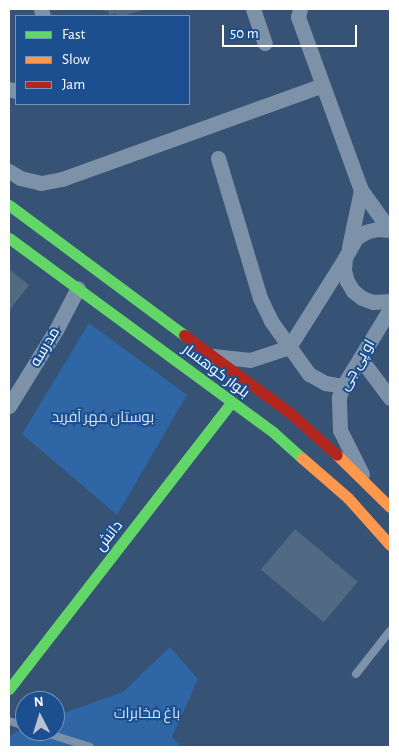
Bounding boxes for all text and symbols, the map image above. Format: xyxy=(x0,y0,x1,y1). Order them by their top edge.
legend xyxy=(15,15,190,105)
scale bar xyxy=(224,15,359,47)
text: 50 m xyxy=(230,26,259,41)
text: Fast xyxy=(62,27,85,42)
text: Slow xyxy=(62,52,90,67)
text: Jam xyxy=(62,77,85,92)
street label: مدرسه xyxy=(26,324,64,370)
street label: او پی جی xyxy=(335,336,379,394)
street label: بلوار کوهسار xyxy=(179,340,253,402)
park label: بوستان مهر آفرید xyxy=(52,409,154,427)
street label: دانش xyxy=(91,517,127,555)
north arrow xyxy=(15,691,65,741)
text: N xyxy=(33,695,44,709)
park label: باغ مخابرات xyxy=(114,705,180,723)

